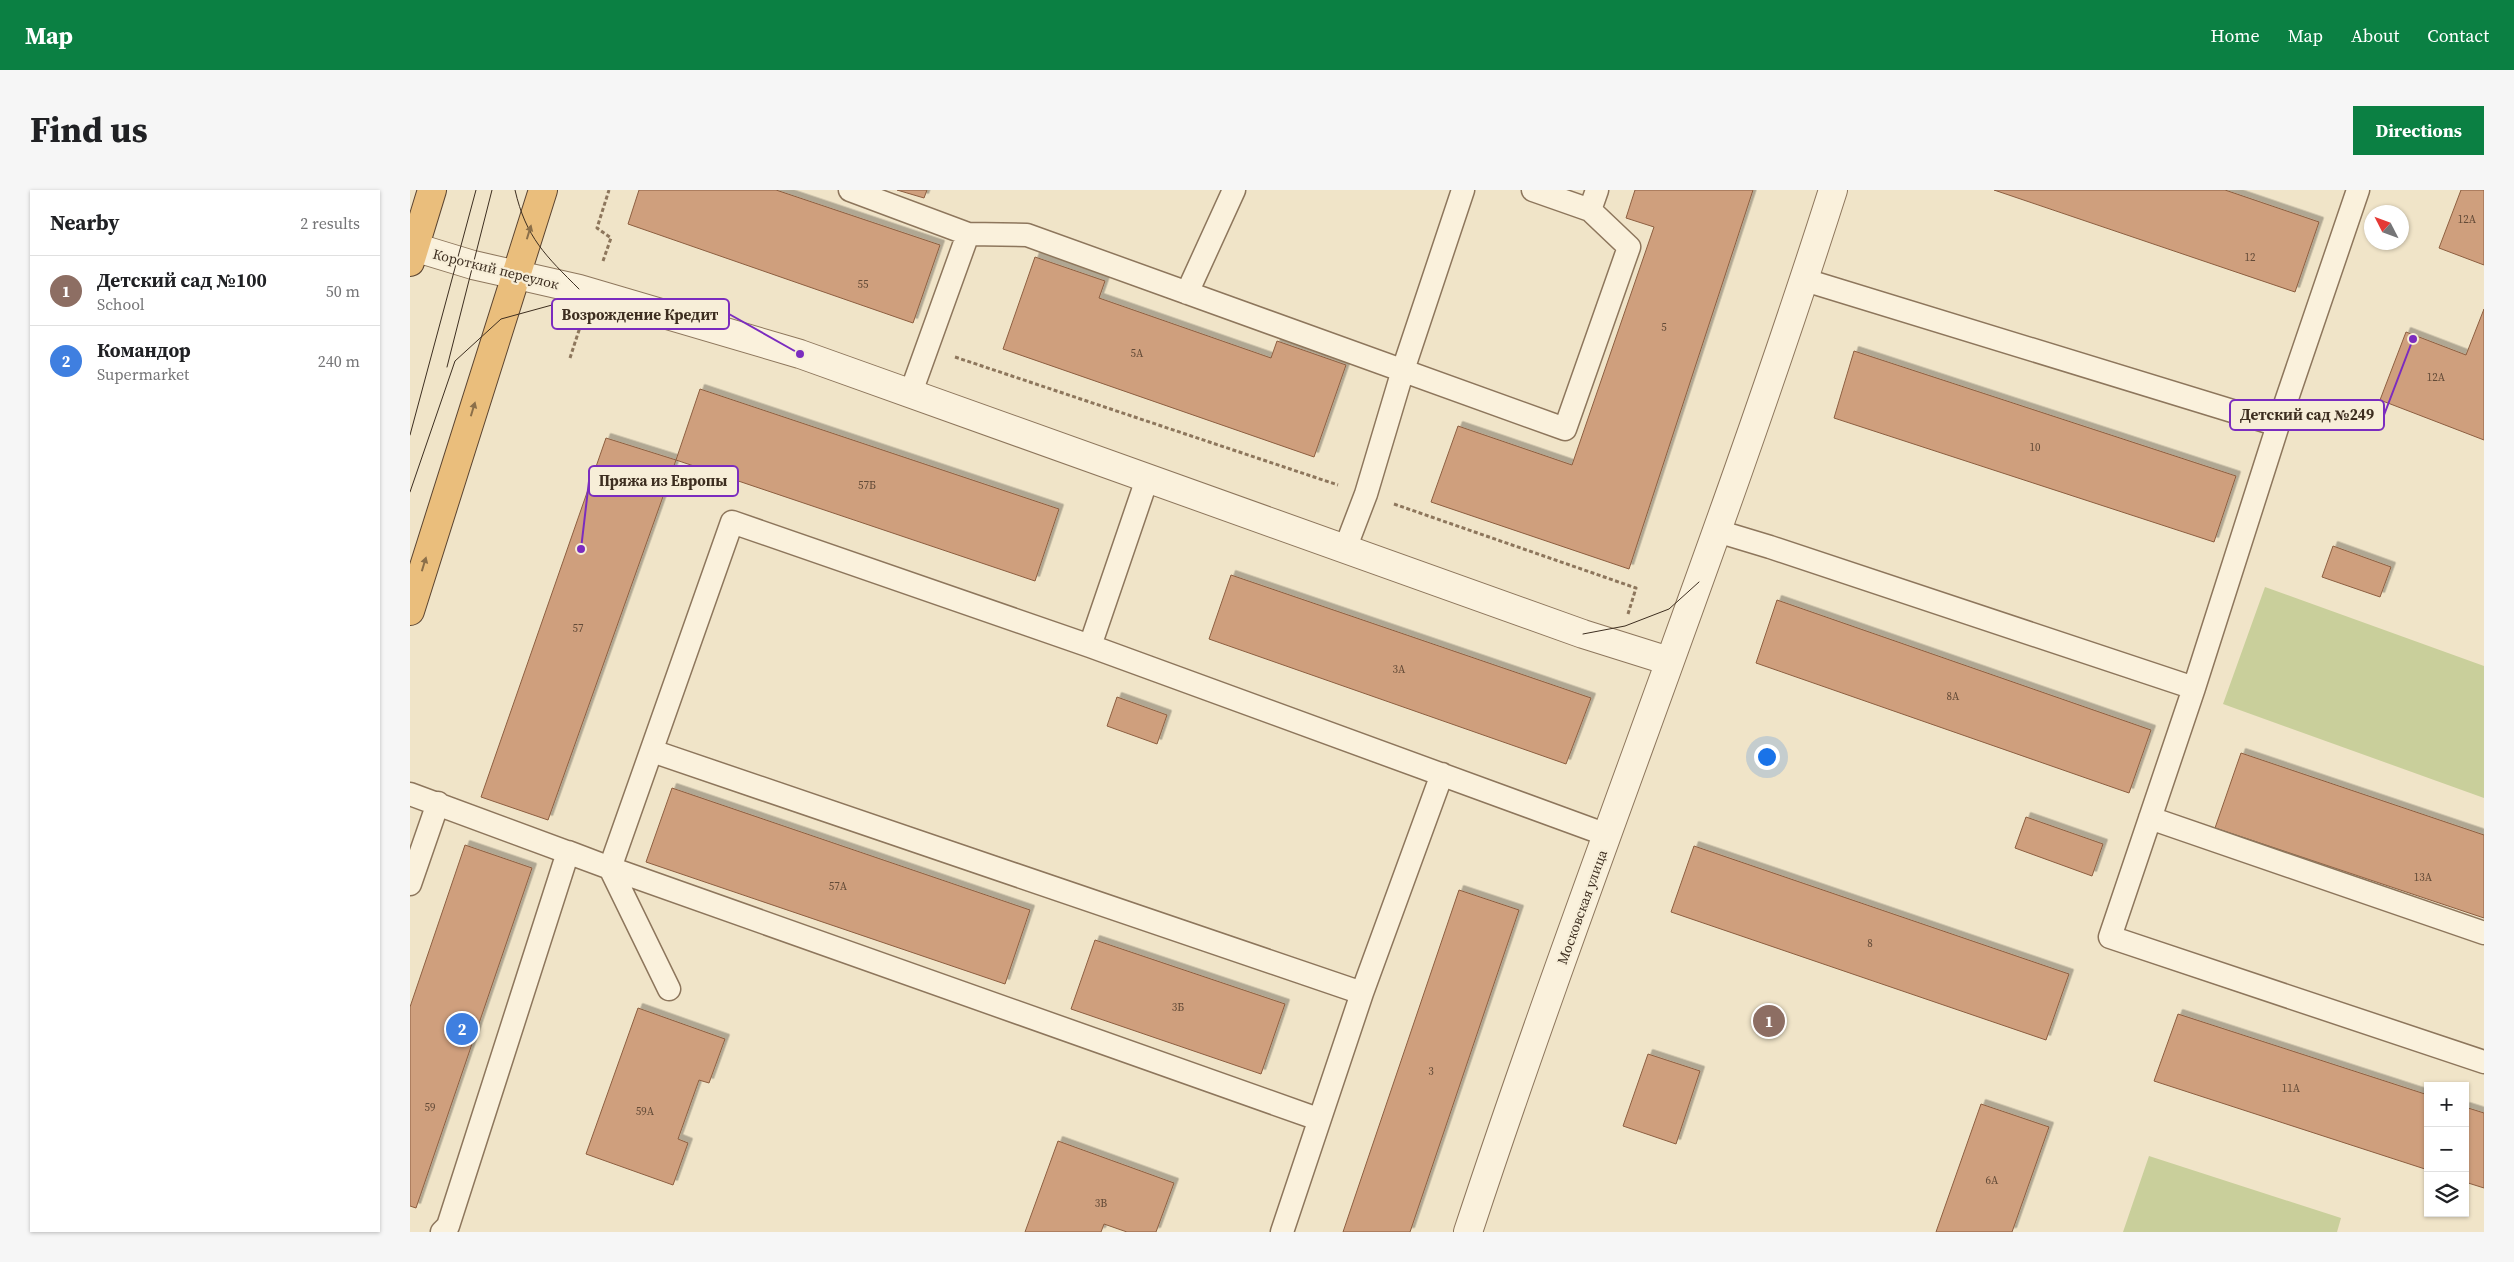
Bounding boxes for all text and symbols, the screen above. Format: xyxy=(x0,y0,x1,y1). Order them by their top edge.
text: Map xyxy=(25,19,73,52)
text: Home xyxy=(2211,23,2260,48)
text: Map xyxy=(2288,23,2323,48)
text: About xyxy=(2351,23,2399,48)
text: Contact xyxy=(2427,23,2489,48)
text: Find us xyxy=(30,106,148,154)
button: Directions xyxy=(2353,106,2484,155)
north arrow xyxy=(2364,205,2409,250)
text: Nearby xyxy=(50,208,120,237)
text: 2 results xyxy=(300,212,360,234)
house number: 12А xyxy=(2458,212,2477,227)
one-way arrow xyxy=(526,225,534,240)
street label: Короткий переулок xyxy=(431,244,561,294)
house number: 12 xyxy=(2245,250,2256,265)
text: Детский сад №100 xyxy=(97,267,267,293)
house number: 55 xyxy=(858,277,869,292)
text: 1 xyxy=(62,280,70,302)
text: 50 m xyxy=(326,280,360,302)
text: School xyxy=(97,293,145,315)
callout: Возрождение Кредит xyxy=(552,299,729,329)
text: Возрождение Кредит xyxy=(562,304,719,325)
house number: 5 xyxy=(1661,320,1667,335)
text: Командор xyxy=(97,337,191,363)
house number: 5А xyxy=(1131,346,1144,361)
text: 2 xyxy=(62,350,70,372)
text: 240 m xyxy=(318,350,360,372)
text: Supermarket xyxy=(97,363,189,385)
house number: 12А xyxy=(2427,370,2446,385)
callout: Детский сад №249 xyxy=(2230,400,2384,430)
one-way arrow xyxy=(469,402,477,417)
text: Детский сад №249 xyxy=(2240,404,2374,425)
house number: 10 xyxy=(2030,440,2041,455)
callout: Пряжа из Европы xyxy=(589,466,738,496)
text: Пряжа из Европы xyxy=(599,470,727,491)
house number: 57Б xyxy=(858,478,876,493)
one-way arrow xyxy=(421,557,429,572)
house number: 57 xyxy=(573,621,584,636)
house number: 3А xyxy=(1393,662,1406,677)
house number: 8А xyxy=(1947,689,1960,704)
your location xyxy=(1754,744,1780,770)
street label: Московская улица xyxy=(1552,846,1612,967)
house number: 13А xyxy=(2414,870,2433,885)
house number: 57А xyxy=(829,879,848,894)
house number: 8 xyxy=(1867,936,1873,951)
house number: 3Б xyxy=(1172,1000,1184,1015)
pin: 1 xyxy=(1753,1002,1785,1040)
pin: 2 xyxy=(446,1010,478,1048)
house number: 3 xyxy=(1428,1064,1434,1079)
house number: 11А xyxy=(2282,1081,2301,1096)
map controls xyxy=(2424,1082,2469,1217)
button: + xyxy=(2424,1082,2469,1127)
house number: 59 xyxy=(425,1100,436,1115)
house number: 59А xyxy=(636,1104,655,1119)
button: − xyxy=(2424,1127,2469,1172)
button: layers xyxy=(2424,1172,2469,1217)
house number: 6А xyxy=(1986,1173,1999,1188)
house number: 3В xyxy=(1095,1196,1107,1211)

